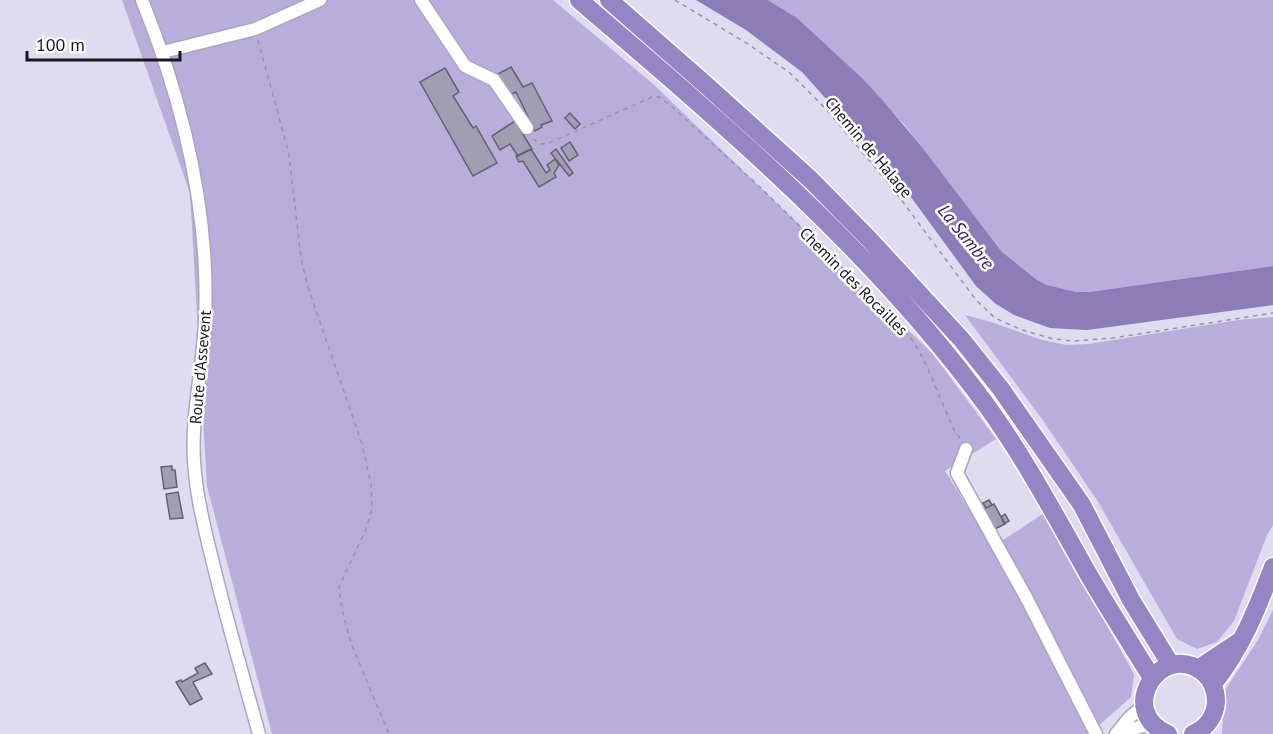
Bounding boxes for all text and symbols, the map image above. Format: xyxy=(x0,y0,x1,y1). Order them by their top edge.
scale bar xyxy=(27,24,180,62)
text: 100 m xyxy=(36,33,85,56)
street label: Chemin de Halage xyxy=(821,93,917,201)
water label: La Sambre xyxy=(933,200,1000,274)
street label: Chemin des Rocailles xyxy=(796,223,913,340)
street label: Route d'Assevent xyxy=(185,309,215,425)

